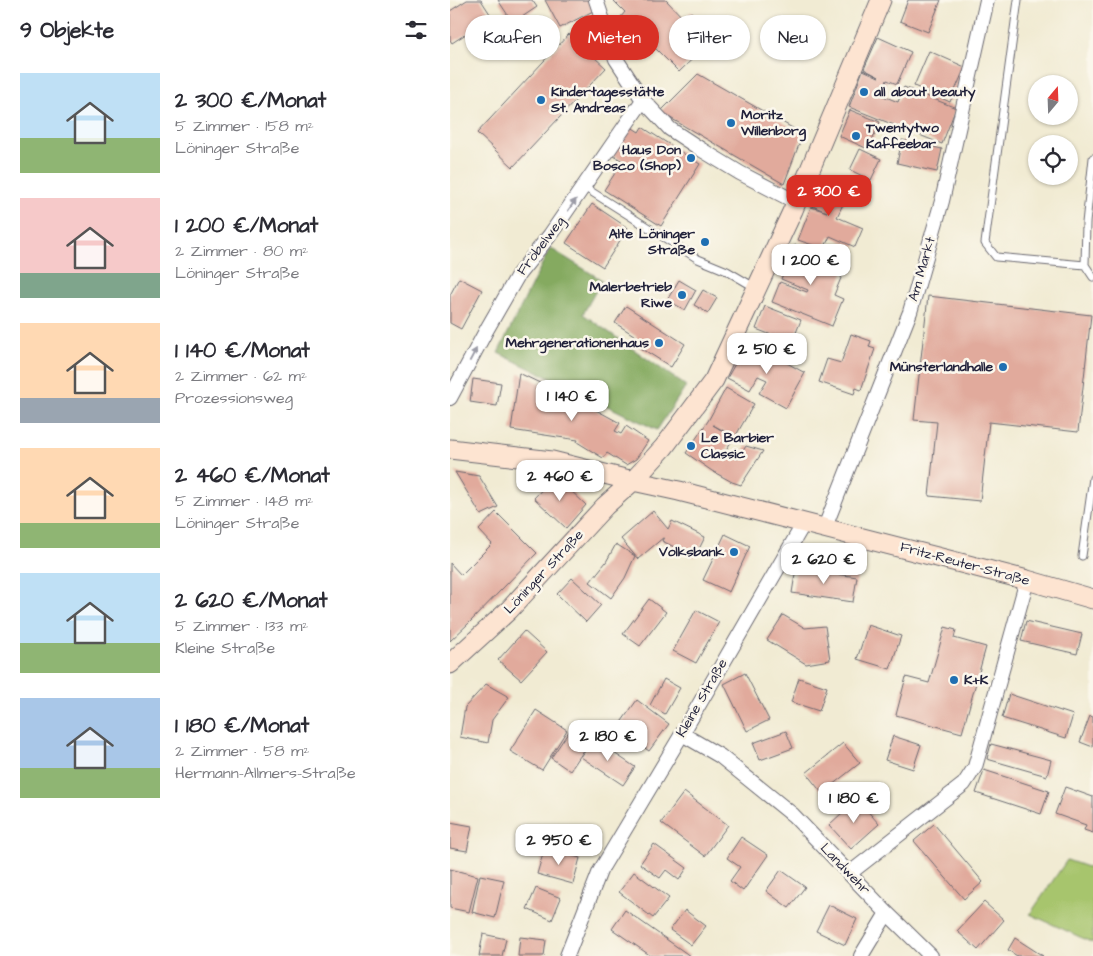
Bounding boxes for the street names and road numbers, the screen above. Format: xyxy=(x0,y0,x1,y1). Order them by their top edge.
street label: Fröbelweg xyxy=(512,212,570,280)
street label: Am Markt xyxy=(903,234,941,304)
street label: Löninger Straße xyxy=(500,525,589,619)
street label: Fritz-Reuter-Straße xyxy=(898,537,1032,591)
street label: Kleine Straße xyxy=(671,655,733,741)
street label: Landwehr xyxy=(815,839,875,899)

